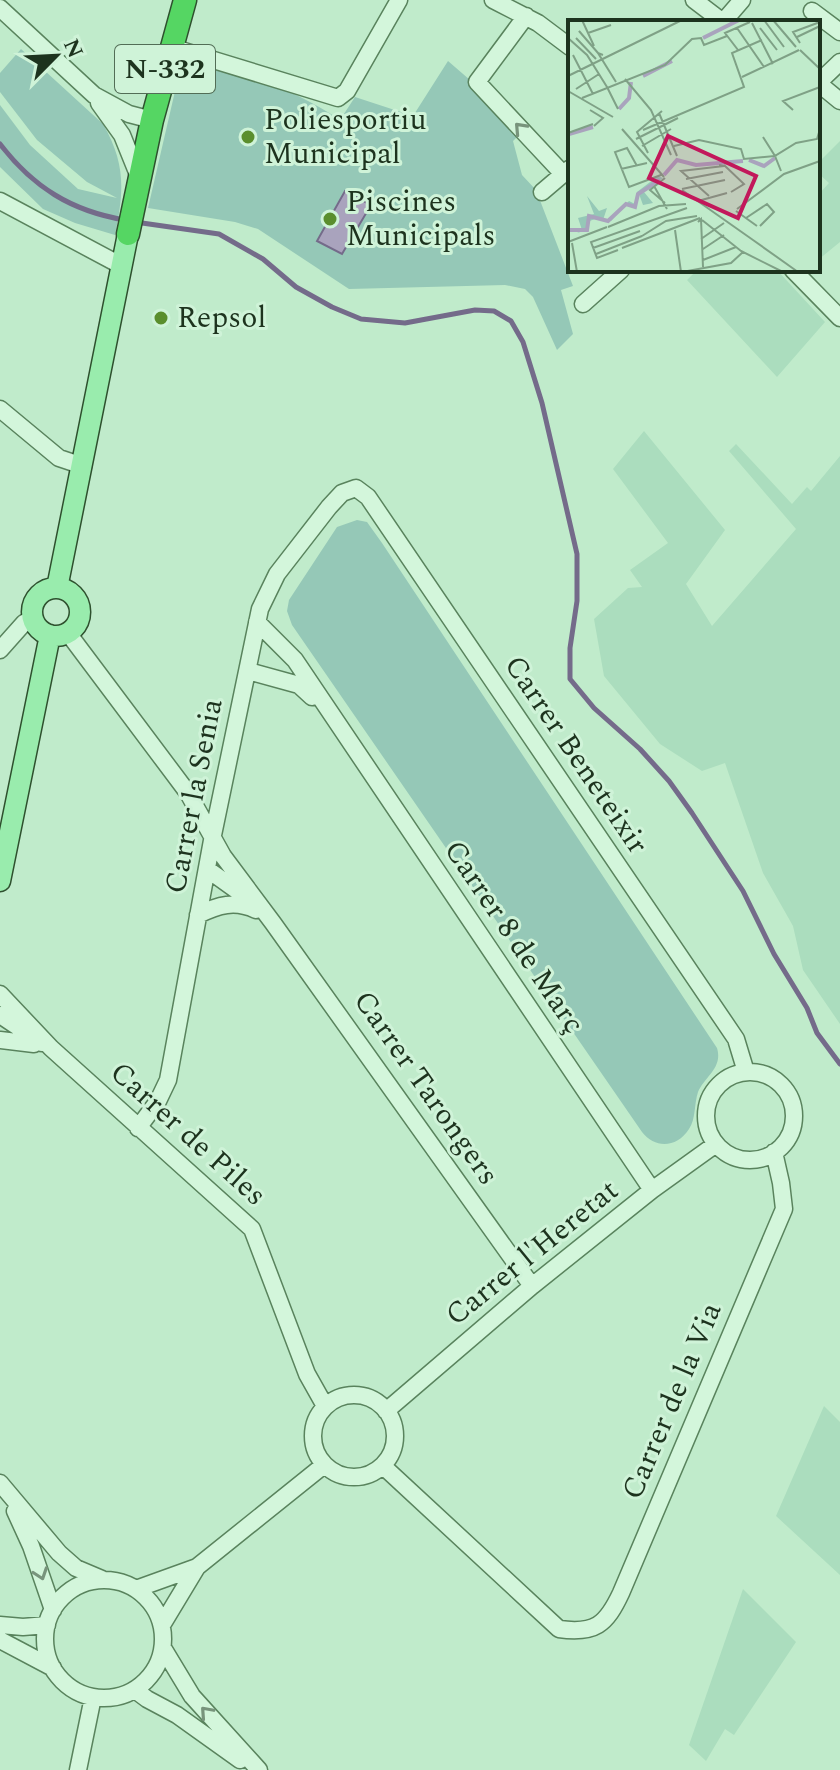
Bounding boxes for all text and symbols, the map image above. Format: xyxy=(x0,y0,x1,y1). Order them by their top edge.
north arrow xyxy=(16,16,96,96)
inset map xyxy=(568,20,820,272)
text: N xyxy=(54,34,92,63)
road number: N-332 xyxy=(115,45,215,93)
place label: Poliesportiu Municipal xyxy=(264,97,427,177)
one-way arrow xyxy=(514,123,529,137)
marker: Poliesportiu Municipal xyxy=(239,128,257,146)
place label: Piscines Municipals xyxy=(346,179,496,259)
marker: Piscines Municipals xyxy=(321,210,339,228)
place label: Repsol xyxy=(177,295,266,341)
marker: Repsol xyxy=(152,309,170,327)
street label: Carrer Beneteixir xyxy=(492,646,660,864)
street label: Carrer la Senia xyxy=(153,694,235,897)
street label: Carrer 8 de Març xyxy=(432,831,596,1043)
street label: Carrer Tarongers xyxy=(342,981,510,1195)
street label: Carrer de Piles xyxy=(99,1051,277,1217)
street label: Carrer l'Heretat xyxy=(435,1169,629,1337)
street label: Carrer de la Via xyxy=(610,1295,734,1507)
one-way arrow xyxy=(31,1566,47,1580)
one-way arrow xyxy=(202,1707,216,1722)

